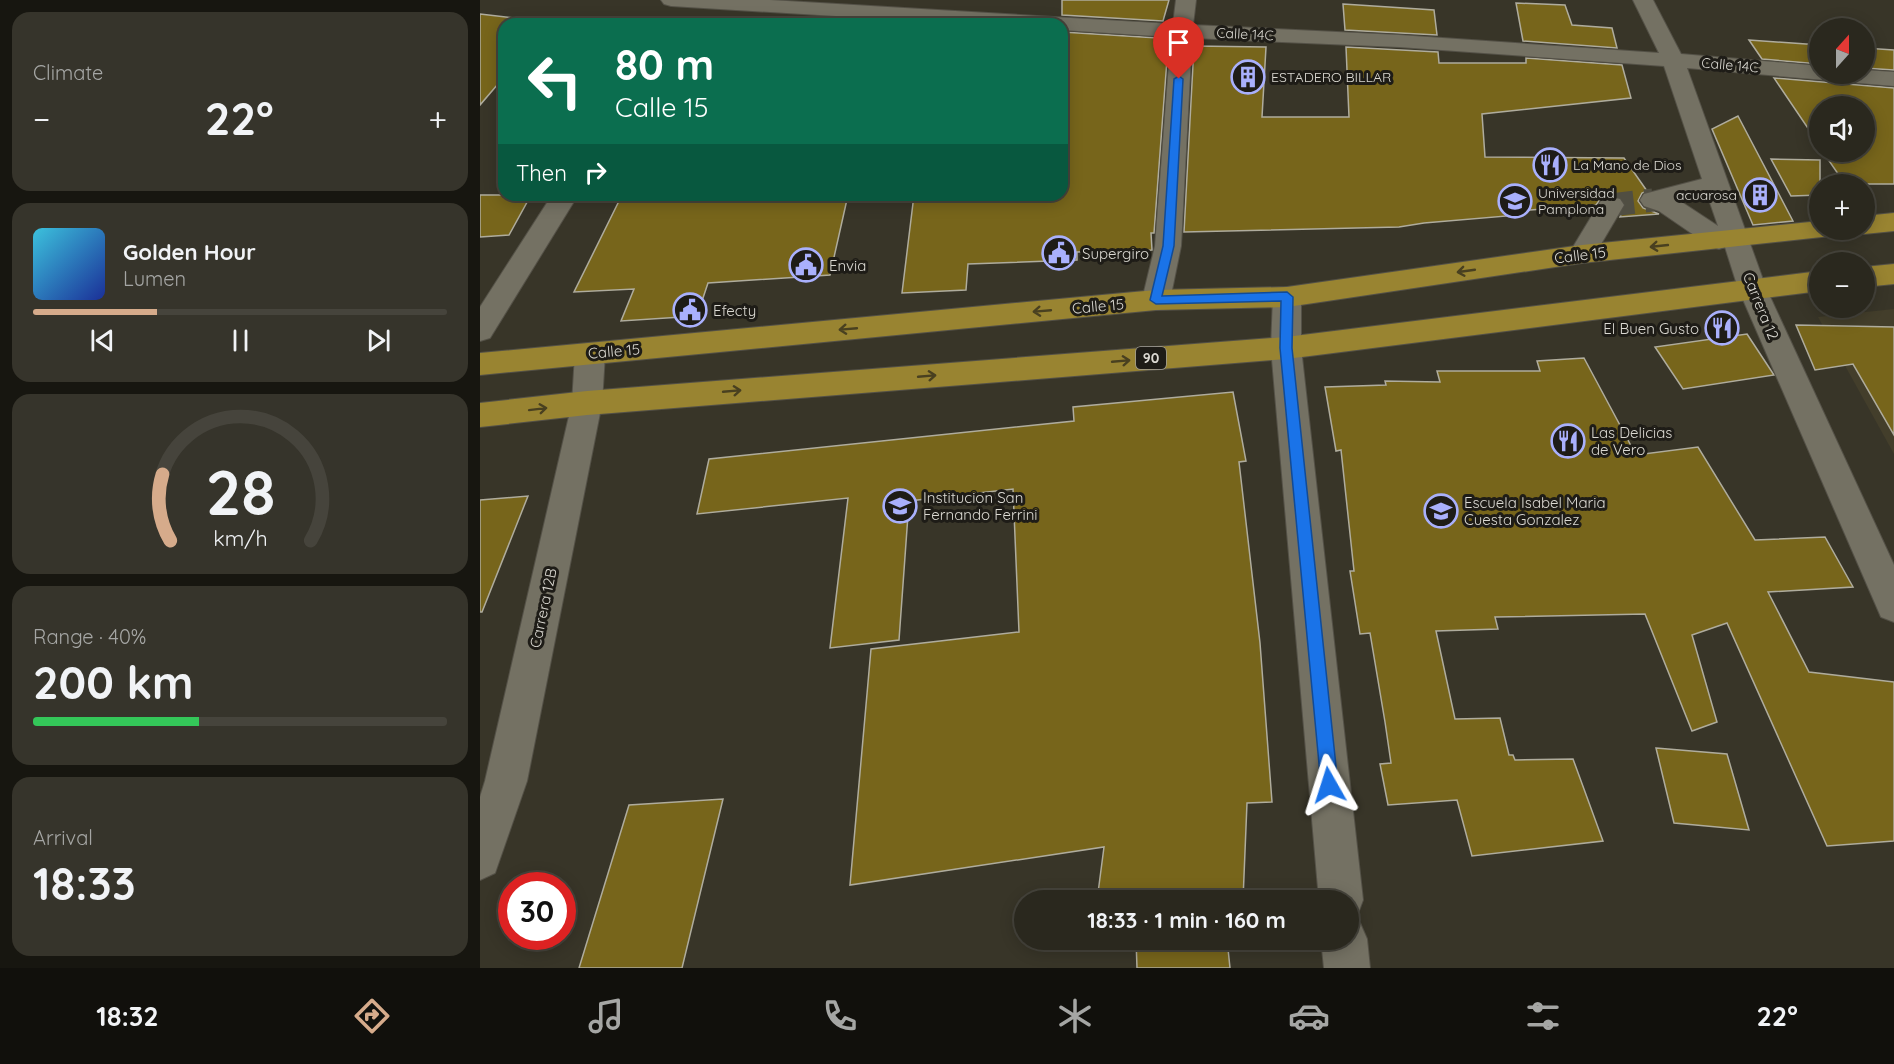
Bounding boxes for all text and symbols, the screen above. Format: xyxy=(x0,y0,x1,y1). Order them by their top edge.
pin xyxy=(1153,17,1204,79)
north arrow xyxy=(1809,18,1875,84)
map controls xyxy=(1809,18,1875,318)
street label: Calle 14C xyxy=(1216,24,1274,44)
icon: arrive xyxy=(1162,26,1195,59)
text: 80 m xyxy=(615,38,714,91)
icon: left xyxy=(516,42,594,120)
street label: Calle 14C xyxy=(1701,54,1759,76)
building icon: ESTADERO BILLAR xyxy=(1230,59,1266,95)
text: Climate xyxy=(33,60,103,85)
place label: ESTADERO BILLAR xyxy=(1271,68,1391,86)
text: 22° xyxy=(205,90,274,146)
text: Calle 15 xyxy=(615,90,708,124)
button: sound xyxy=(1809,96,1875,162)
text: − xyxy=(33,98,50,139)
text: + xyxy=(428,98,447,139)
restaurant icon: La Mano de Dios xyxy=(1532,147,1568,183)
icon: right xyxy=(579,156,612,189)
place label: La Mano de Dios xyxy=(1573,156,1682,174)
text: Then xyxy=(516,159,567,187)
button: + xyxy=(1809,174,1875,240)
building icon: acuarosa xyxy=(1742,177,1778,213)
school or university icon: Universidad Pamplona xyxy=(1497,183,1533,219)
place label: Universidad Pamplona xyxy=(1538,184,1615,218)
place label: acuarosa xyxy=(1676,186,1737,204)
public building icon: Supergiro xyxy=(1041,235,1077,271)
text: Golden Hour xyxy=(123,238,256,266)
one-way arrow xyxy=(1649,241,1669,252)
street label: Calle 15 xyxy=(1553,242,1607,268)
place label: Supergiro xyxy=(1082,244,1149,263)
public building icon: Envia xyxy=(788,247,824,283)
button: − xyxy=(1809,252,1875,318)
place label: Envia xyxy=(829,256,866,275)
text: Lumen xyxy=(123,266,186,291)
one-way arrow xyxy=(1456,266,1476,277)
street label: Carrera 12 xyxy=(1739,269,1783,343)
public building icon: Efecty xyxy=(672,292,708,328)
street label: Calle 15 xyxy=(1071,294,1125,318)
place label: Efecty xyxy=(713,301,756,320)
one-way arrow xyxy=(1032,306,1052,317)
restaurant icon: El Buen Gusto xyxy=(1704,310,1740,346)
place label: El Buen Gusto xyxy=(1603,319,1699,338)
icon: previous xyxy=(86,324,119,357)
icon: pause xyxy=(224,324,257,357)
icon: next xyxy=(362,324,395,357)
one-way arrow xyxy=(838,324,858,335)
street label: Calle 15 xyxy=(587,339,641,363)
road number: 90 xyxy=(1136,347,1166,369)
one-way arrow xyxy=(1111,355,1131,366)
one-way arrow xyxy=(916,370,936,381)
one-way arrow xyxy=(722,385,742,396)
one-way arrow xyxy=(528,403,548,414)
restaurant icon: Las Delicias de Vero xyxy=(1550,423,1586,459)
place label: Las Delicias de Vero xyxy=(1591,423,1672,459)
text: 28 xyxy=(205,453,275,531)
school or university icon: Institucion San Fernando Ferrini xyxy=(882,488,918,524)
place label: Institucion San Fernando Ferrini xyxy=(923,488,1038,524)
school or university icon: Escuela Isabel Maria Cuesta Gonzalez xyxy=(1423,493,1459,529)
place label: Escuela Isabel Maria Cuesta Gonzalez xyxy=(1464,493,1606,529)
text: km/h xyxy=(213,525,267,551)
street label: Carrera 12B xyxy=(525,566,561,650)
text: Range · 40% xyxy=(33,624,146,649)
text: 200 km xyxy=(33,654,194,710)
position arrow xyxy=(1297,753,1361,817)
text: Arrival xyxy=(33,825,93,850)
text: 18:33 xyxy=(33,855,136,911)
speed limit sign: 30 xyxy=(498,872,576,950)
text: 18:33 · 1 min · 160 m xyxy=(1087,906,1286,934)
icon: directions xyxy=(351,995,393,1037)
icon: music xyxy=(585,995,627,1037)
icon: phone xyxy=(819,995,861,1037)
icon: climate xyxy=(1054,995,1096,1037)
icon: car xyxy=(1288,995,1330,1037)
icon: filters xyxy=(1522,995,1564,1037)
text: 18:32 xyxy=(96,999,159,1033)
text: 22° xyxy=(1756,999,1798,1033)

